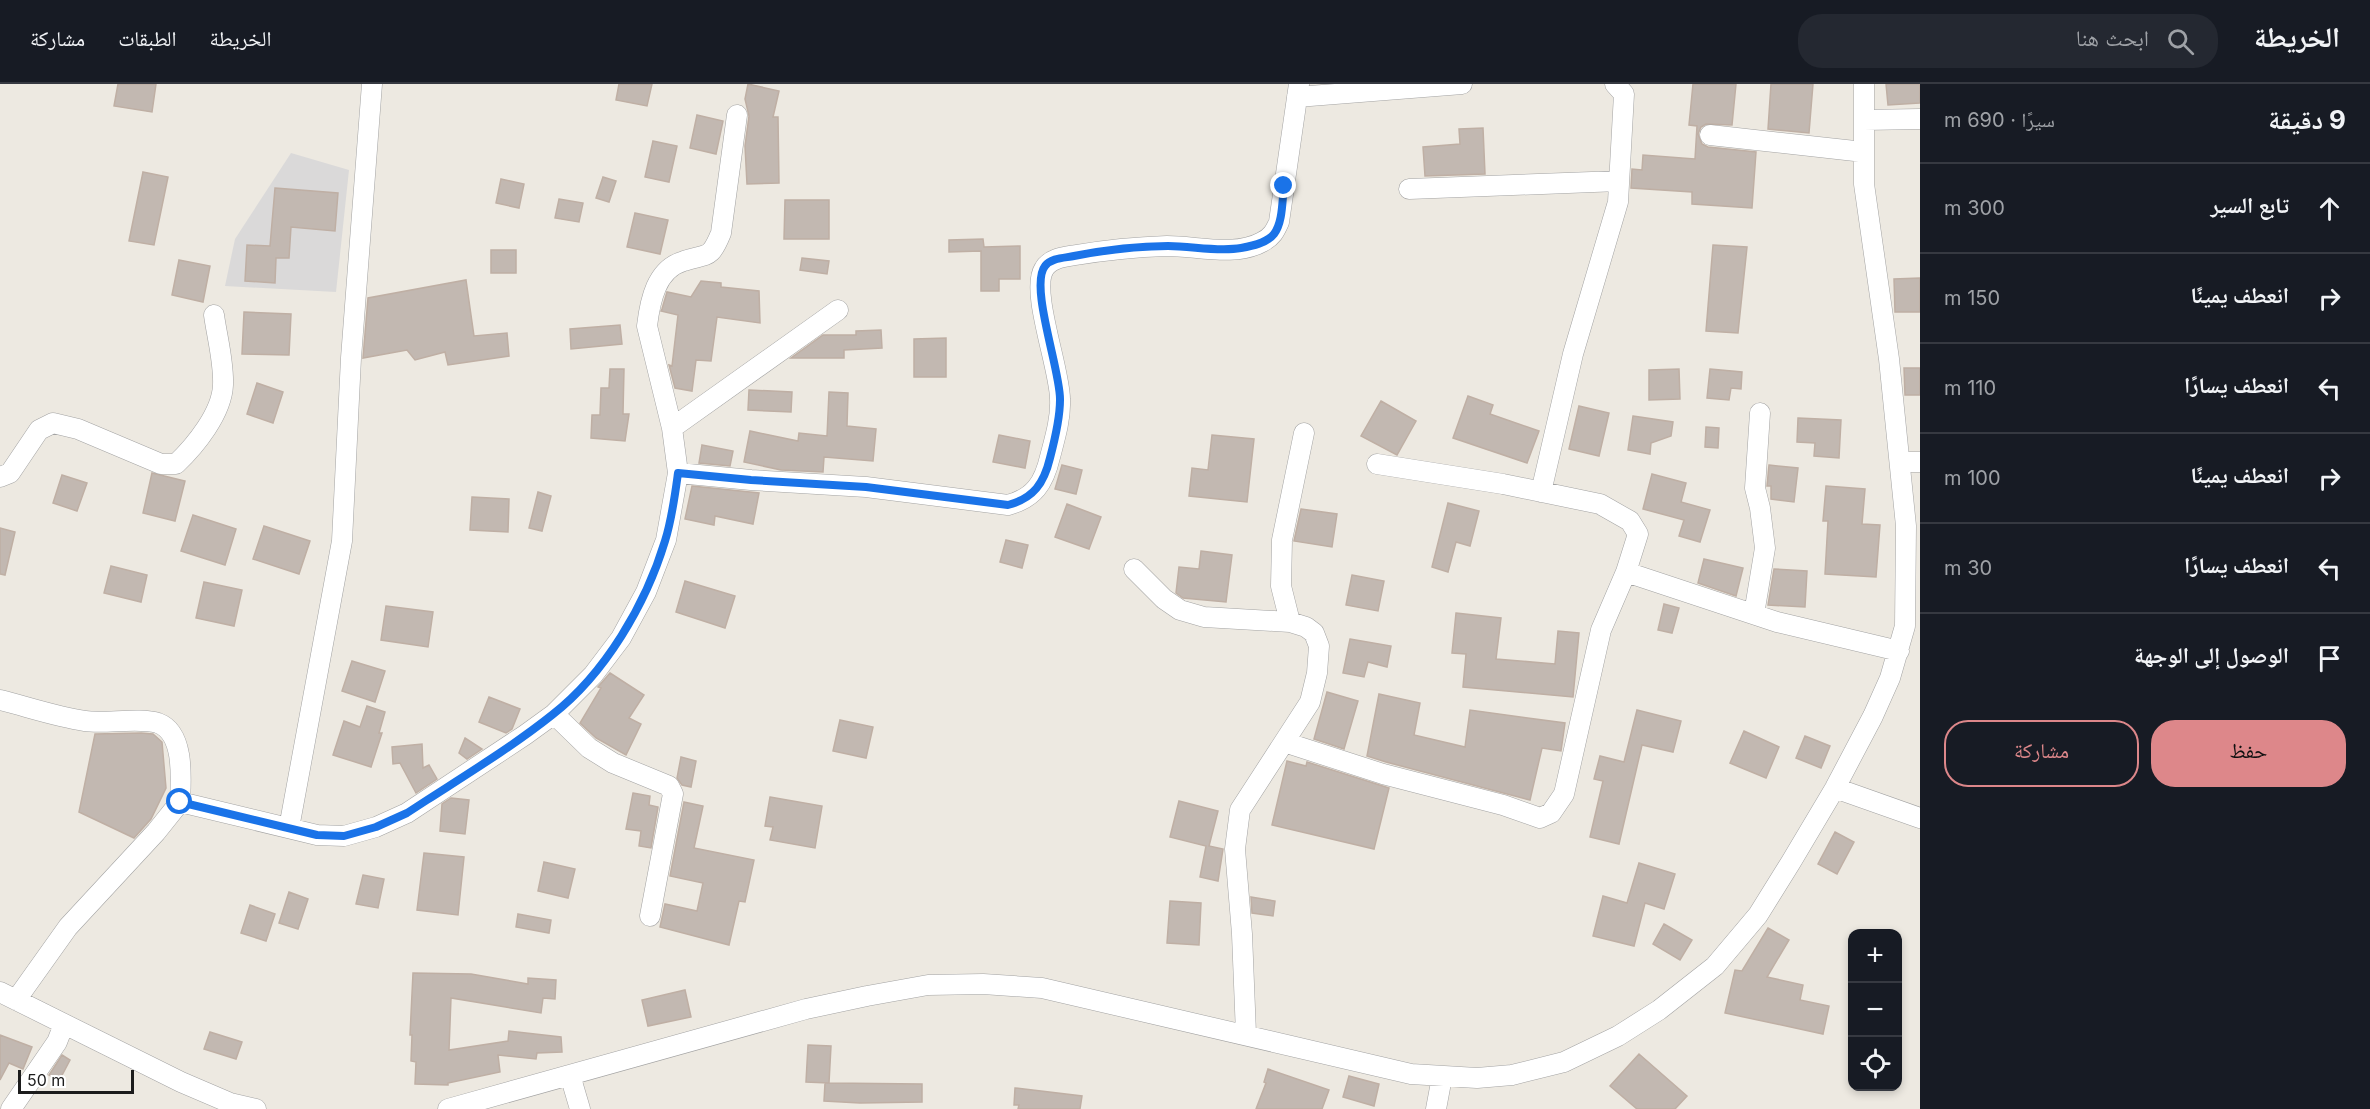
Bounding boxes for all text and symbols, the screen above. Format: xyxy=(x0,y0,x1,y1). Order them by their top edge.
search box xyxy=(1798,14,2218,68)
text: الخريطة xyxy=(2254,20,2340,54)
text: ابحث هنا xyxy=(2076,25,2149,51)
icon: search xyxy=(2164,25,2197,58)
text: مشاركة xyxy=(30,26,85,51)
text: الطبقات xyxy=(118,26,177,51)
text: الخريطة xyxy=(210,26,271,51)
text: 9 دقيقة xyxy=(2268,104,2346,135)
text: سيرًا · 690 m xyxy=(1944,108,2055,132)
route end xyxy=(1270,172,1296,198)
text: تابع السير xyxy=(2210,192,2289,218)
icon: ahead xyxy=(2313,192,2346,225)
text: 300 m xyxy=(1944,196,2005,220)
text: انعطف يمينًا xyxy=(2190,282,2289,308)
icon: right xyxy=(2313,282,2346,315)
text: 150 m xyxy=(1944,286,2000,310)
text: انعطف يسارًا xyxy=(2184,372,2289,398)
icon: left xyxy=(2313,372,2346,405)
text: 110 m xyxy=(1944,376,1996,400)
text: انعطف يمينًا xyxy=(2190,462,2289,488)
icon: right xyxy=(2313,462,2346,495)
text: 100 m xyxy=(1944,466,2001,490)
text: انعطف يسارًا xyxy=(2184,552,2289,578)
icon: left xyxy=(2313,552,2346,585)
text: 30 m xyxy=(1944,556,1992,580)
text: الوصول إلى الوجهة xyxy=(2134,642,2289,668)
icon: arrive xyxy=(2313,642,2346,675)
button: مشاركة xyxy=(1944,720,2139,787)
button: حفظ xyxy=(2151,720,2346,787)
route start xyxy=(166,788,192,814)
map controls xyxy=(1848,929,1902,1091)
button: + xyxy=(1848,929,1902,983)
button: − xyxy=(1848,983,1902,1037)
button: locate xyxy=(1848,1037,1902,1091)
scale bar xyxy=(18,1067,134,1094)
text: 50 m xyxy=(27,1070,65,1090)

